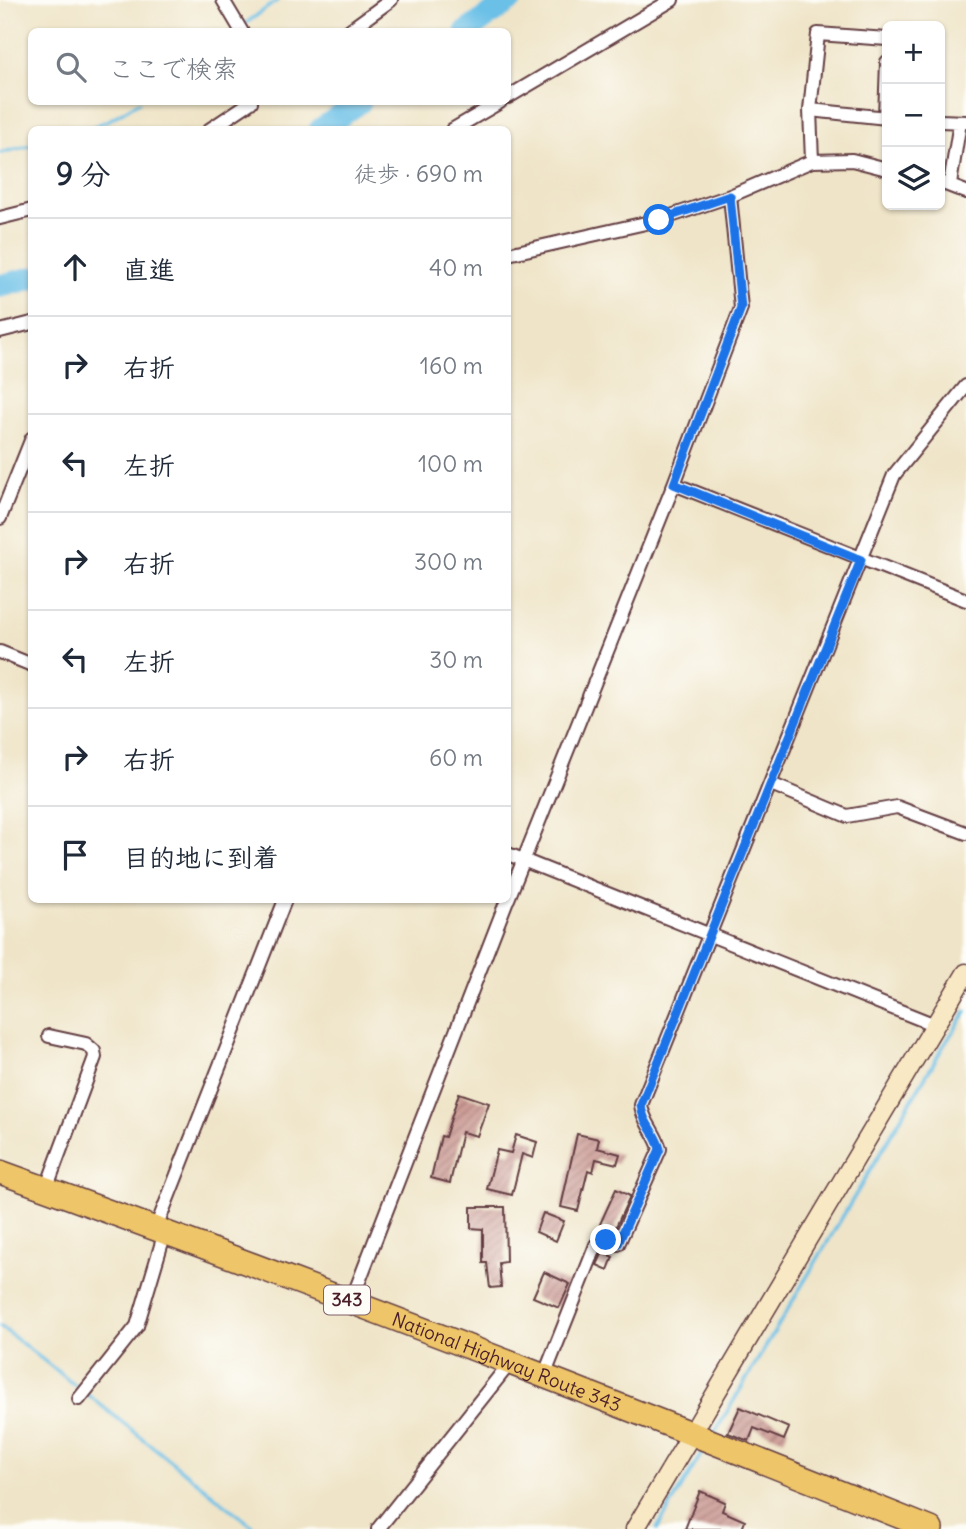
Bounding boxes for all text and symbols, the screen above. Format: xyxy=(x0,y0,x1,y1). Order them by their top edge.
map controls xyxy=(882,21,945,210)
button: + xyxy=(882,21,945,84)
search box xyxy=(28,28,511,105)
icon: search xyxy=(52,48,90,86)
text: ここで検索 xyxy=(108,52,238,85)
button: − xyxy=(882,84,945,147)
button: layers xyxy=(882,147,945,210)
text: 9 分 xyxy=(56,155,110,193)
text: 徒歩 · 690 m xyxy=(354,159,483,188)
route start xyxy=(643,204,674,235)
icon: ahead xyxy=(56,248,94,286)
text: 直進 xyxy=(123,253,175,286)
text: 40 m xyxy=(429,253,483,282)
icon: right xyxy=(56,346,94,384)
text: 右折 xyxy=(123,351,175,384)
text: 160 m xyxy=(420,351,483,380)
icon: left xyxy=(56,444,94,482)
text: 左折 xyxy=(123,449,175,482)
text: 100 m xyxy=(418,449,483,478)
icon: right xyxy=(56,542,94,580)
text: 右折 xyxy=(123,547,175,580)
text: 300 m xyxy=(414,547,483,576)
icon: left xyxy=(56,640,94,678)
text: 左折 xyxy=(123,645,175,678)
text: 30 m xyxy=(429,645,483,674)
icon: right xyxy=(56,738,94,776)
text: 右折 xyxy=(123,743,175,776)
text: 60 m xyxy=(429,743,483,772)
icon: arrive xyxy=(56,836,94,874)
text: 目的地に到着 xyxy=(123,841,279,874)
route end xyxy=(590,1224,621,1255)
road number: 343 xyxy=(324,1286,370,1315)
street label: National Highway Route 343 xyxy=(389,1307,625,1417)

